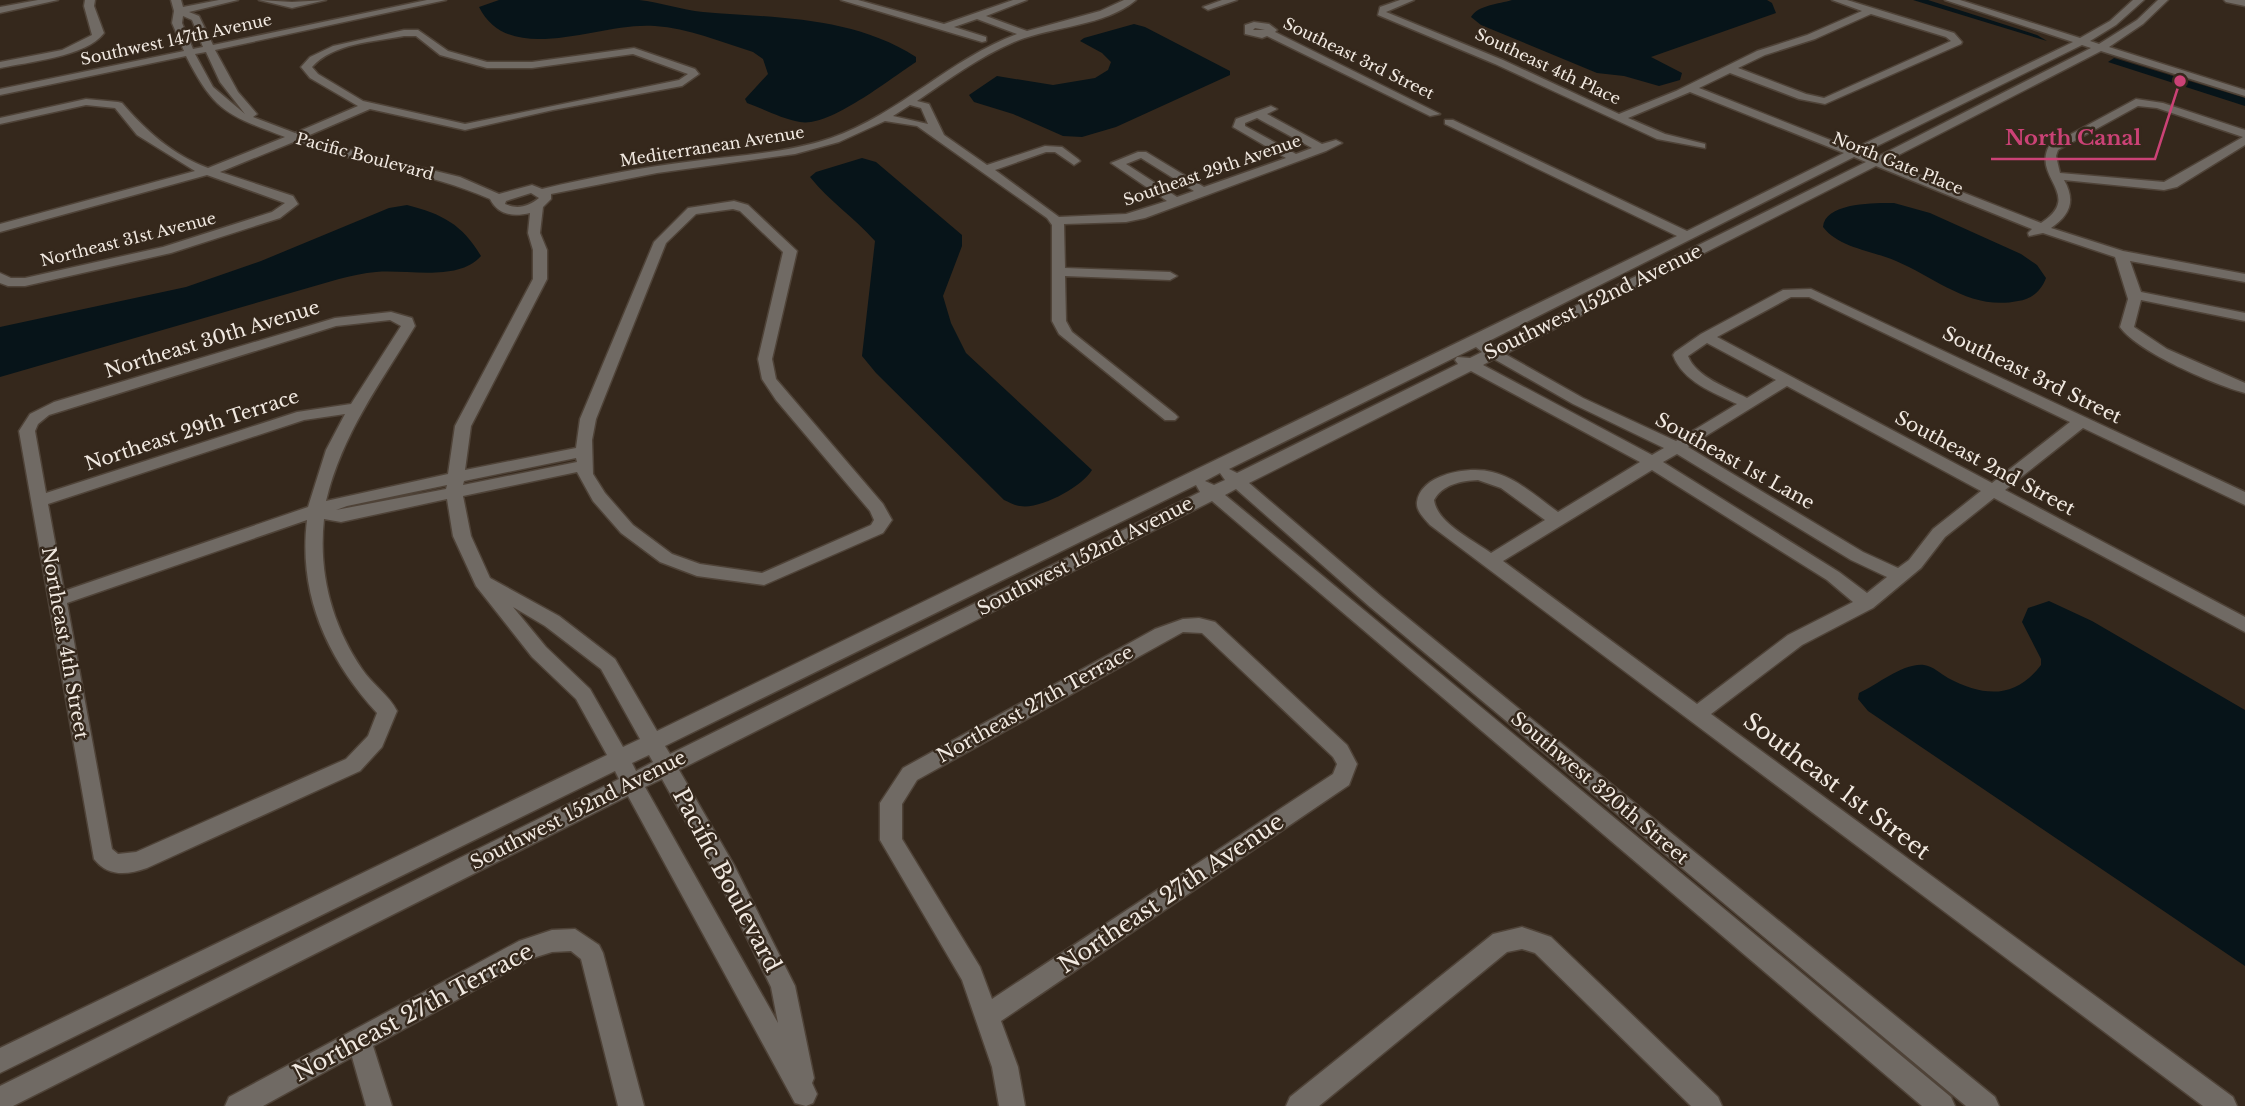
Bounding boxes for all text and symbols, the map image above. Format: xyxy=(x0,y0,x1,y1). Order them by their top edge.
street label: Southwest 147th Avenue xyxy=(78,9,274,69)
street label: Southeast 3rd Street xyxy=(1280,13,1438,103)
street label: Southeast 4th Place xyxy=(1472,23,1624,109)
callout: North Canal xyxy=(1991,117,2155,159)
street label: Mediterranean Avenue xyxy=(618,122,806,170)
text: North Canal xyxy=(2005,125,2142,151)
street label: Pacific Boulevard xyxy=(294,128,436,184)
street label: North Gate Place xyxy=(1830,128,1966,198)
street label: Southeast 29th Avenue xyxy=(1121,130,1303,210)
street label: Northeast 31st Avenue xyxy=(38,207,218,271)
street label: Southwest 152nd Avenue xyxy=(1480,239,1706,365)
street label: Northeast 30th Avenue xyxy=(102,295,322,383)
street label: Southeast 3rd Street xyxy=(1939,322,2126,429)
street label: Northeast 29th Terrace xyxy=(82,384,302,476)
street label: Southeast 2nd Street xyxy=(1891,406,2080,521)
street label: Southeast 1st Lane xyxy=(1651,408,1819,514)
street label: Southwest 152nd Avenue xyxy=(973,491,1197,621)
street label: Northeast 4th Street xyxy=(37,545,93,742)
street label: Northeast 27th Terrace xyxy=(933,640,1137,768)
street label: Southwest 320th Street xyxy=(1506,707,1694,870)
street label: Southeast 1st Street xyxy=(1738,707,1936,866)
street label: Southwest 152nd Avenue xyxy=(466,745,690,875)
street label: Pacific Boulevard xyxy=(667,784,787,976)
street label: Northeast 27th Avenue xyxy=(1053,807,1289,979)
street label: Northeast 27th Terrace xyxy=(288,937,538,1087)

